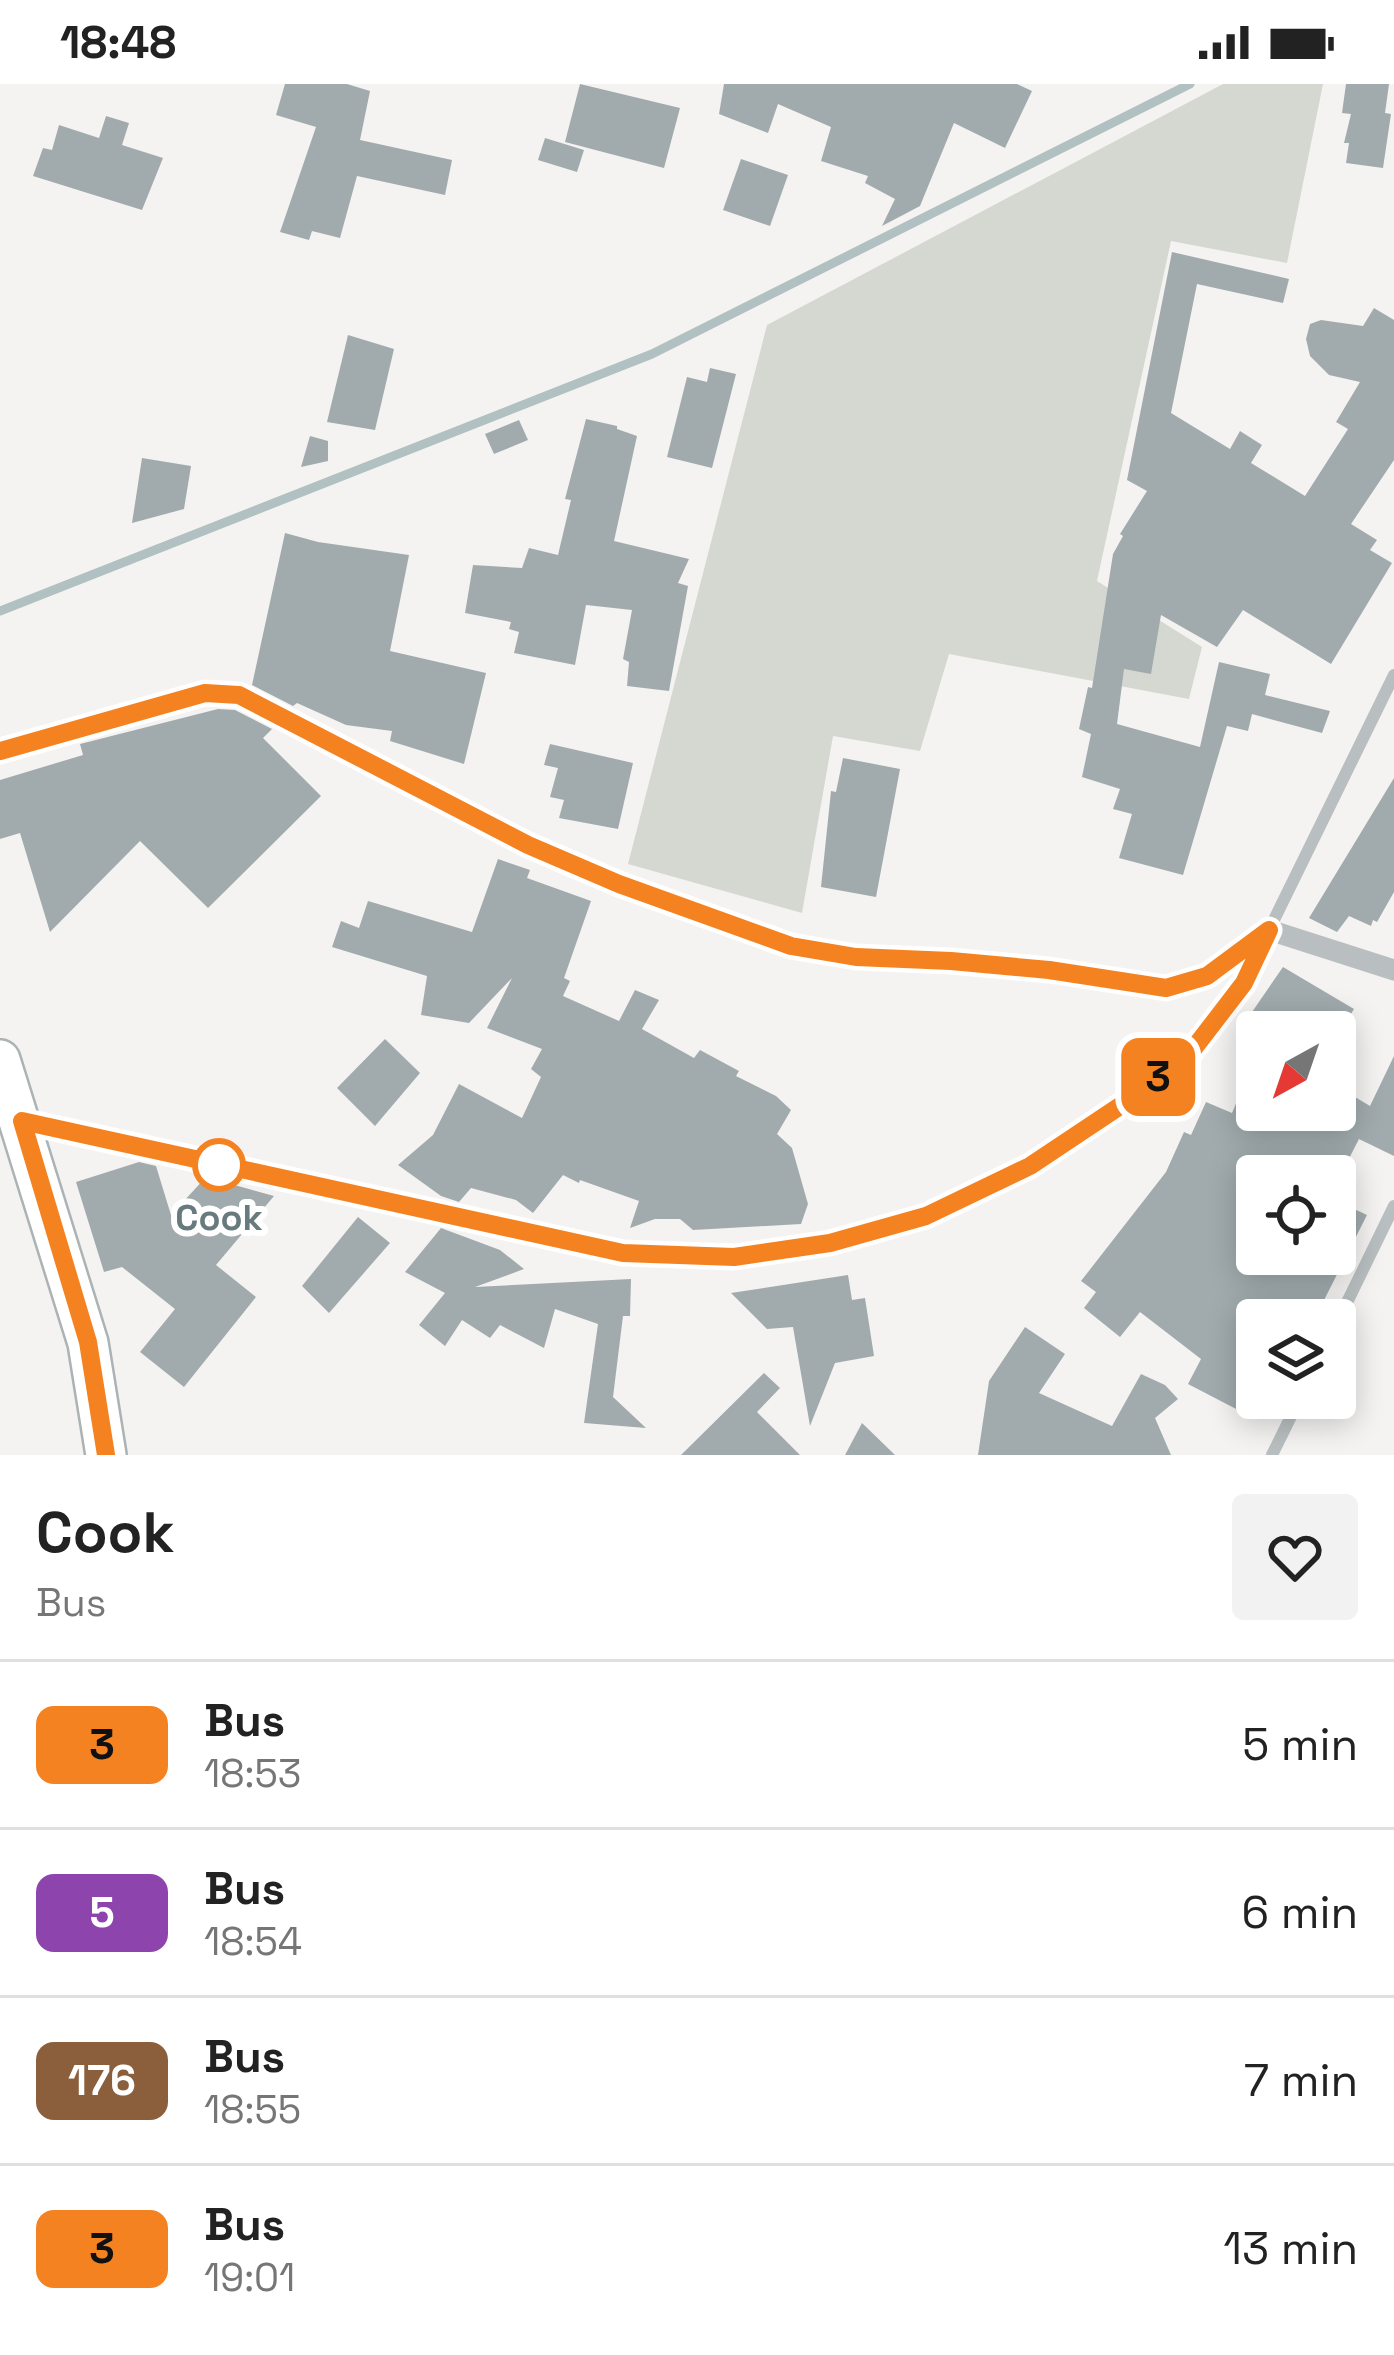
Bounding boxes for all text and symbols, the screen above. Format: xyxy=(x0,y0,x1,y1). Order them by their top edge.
text: 18:48 xyxy=(60,14,176,71)
north arrow xyxy=(1236,1011,1356,1131)
map controls xyxy=(1236,1011,1356,1419)
line badge: 3 xyxy=(1119,1038,1197,1116)
text: 3 xyxy=(1145,1050,1171,1103)
marker: Cook xyxy=(194,1140,244,1190)
button: locate xyxy=(1236,1155,1356,1275)
place label: Cook xyxy=(175,1195,263,1241)
button: layers xyxy=(1236,1299,1356,1419)
button: heart xyxy=(1232,1494,1358,1620)
text: Cook xyxy=(36,1496,175,1569)
text: Bus xyxy=(36,1578,106,1627)
text: Bus xyxy=(204,1692,285,1749)
text: 5 min xyxy=(1242,1716,1358,1773)
text: 3 xyxy=(89,1718,115,1771)
text: 18:53 xyxy=(204,1749,301,1798)
text: Bus xyxy=(204,1860,285,1917)
text: 6 min xyxy=(1242,1884,1358,1941)
text: 5 xyxy=(89,1886,115,1939)
text: 18:54 xyxy=(204,1917,302,1966)
text: Bus xyxy=(204,2028,285,2085)
text: 7 min xyxy=(1244,2052,1358,2109)
text: 176 xyxy=(68,2054,136,2107)
text: 18:55 xyxy=(204,2085,301,2134)
text: Bus xyxy=(204,2196,285,2253)
text: 13 min xyxy=(1223,2220,1358,2277)
text: 3 xyxy=(89,2222,115,2275)
text: 19:01 xyxy=(204,2253,295,2302)

